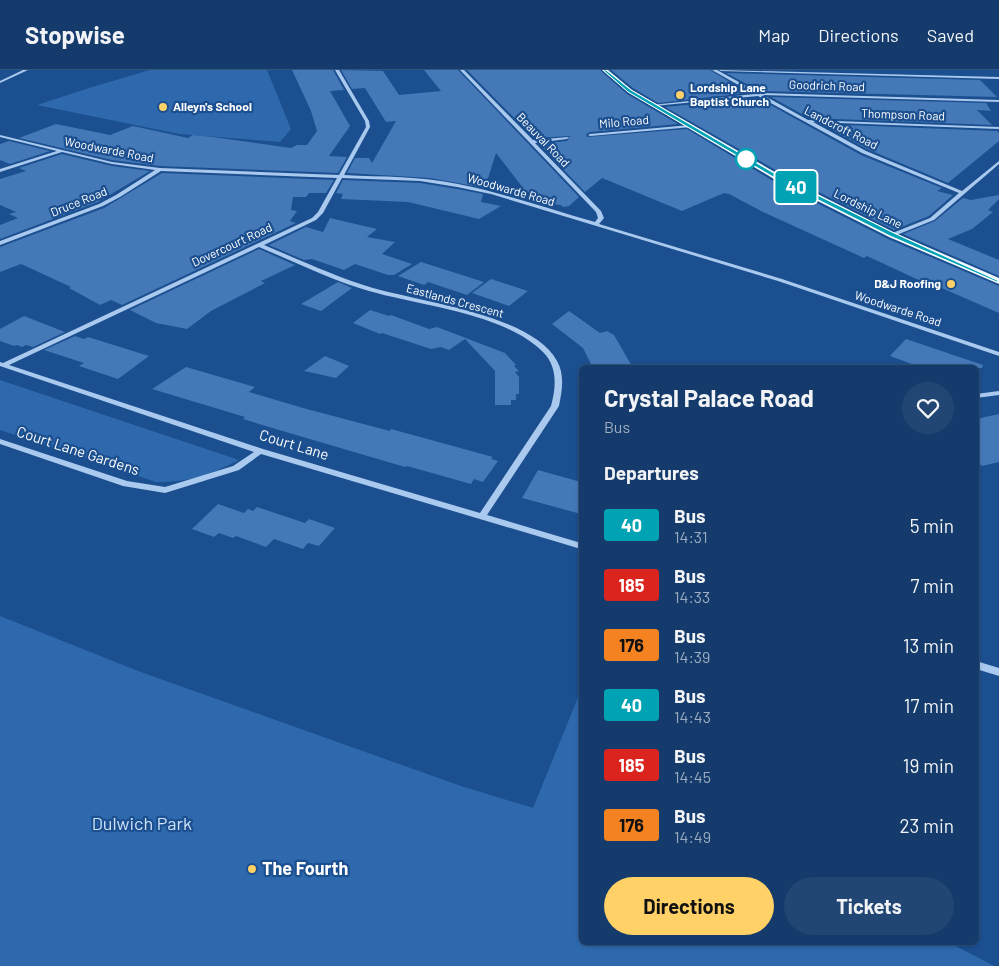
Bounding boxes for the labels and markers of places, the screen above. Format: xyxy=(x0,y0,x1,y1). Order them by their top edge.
place label: Lordship Lane Baptist Church xyxy=(690,80,769,108)
marker: Lordship Lane Baptist Church xyxy=(674,89,686,101)
place label: Alleyn's School xyxy=(173,99,252,113)
marker: Alleyn's School xyxy=(157,101,169,113)
unlabelled marker xyxy=(735,148,757,170)
place label: D&J Roofing xyxy=(874,276,941,290)
marker: D&J Roofing xyxy=(945,278,957,290)
place label: The Fourth xyxy=(262,857,348,879)
marker: The Fourth xyxy=(246,863,258,875)

